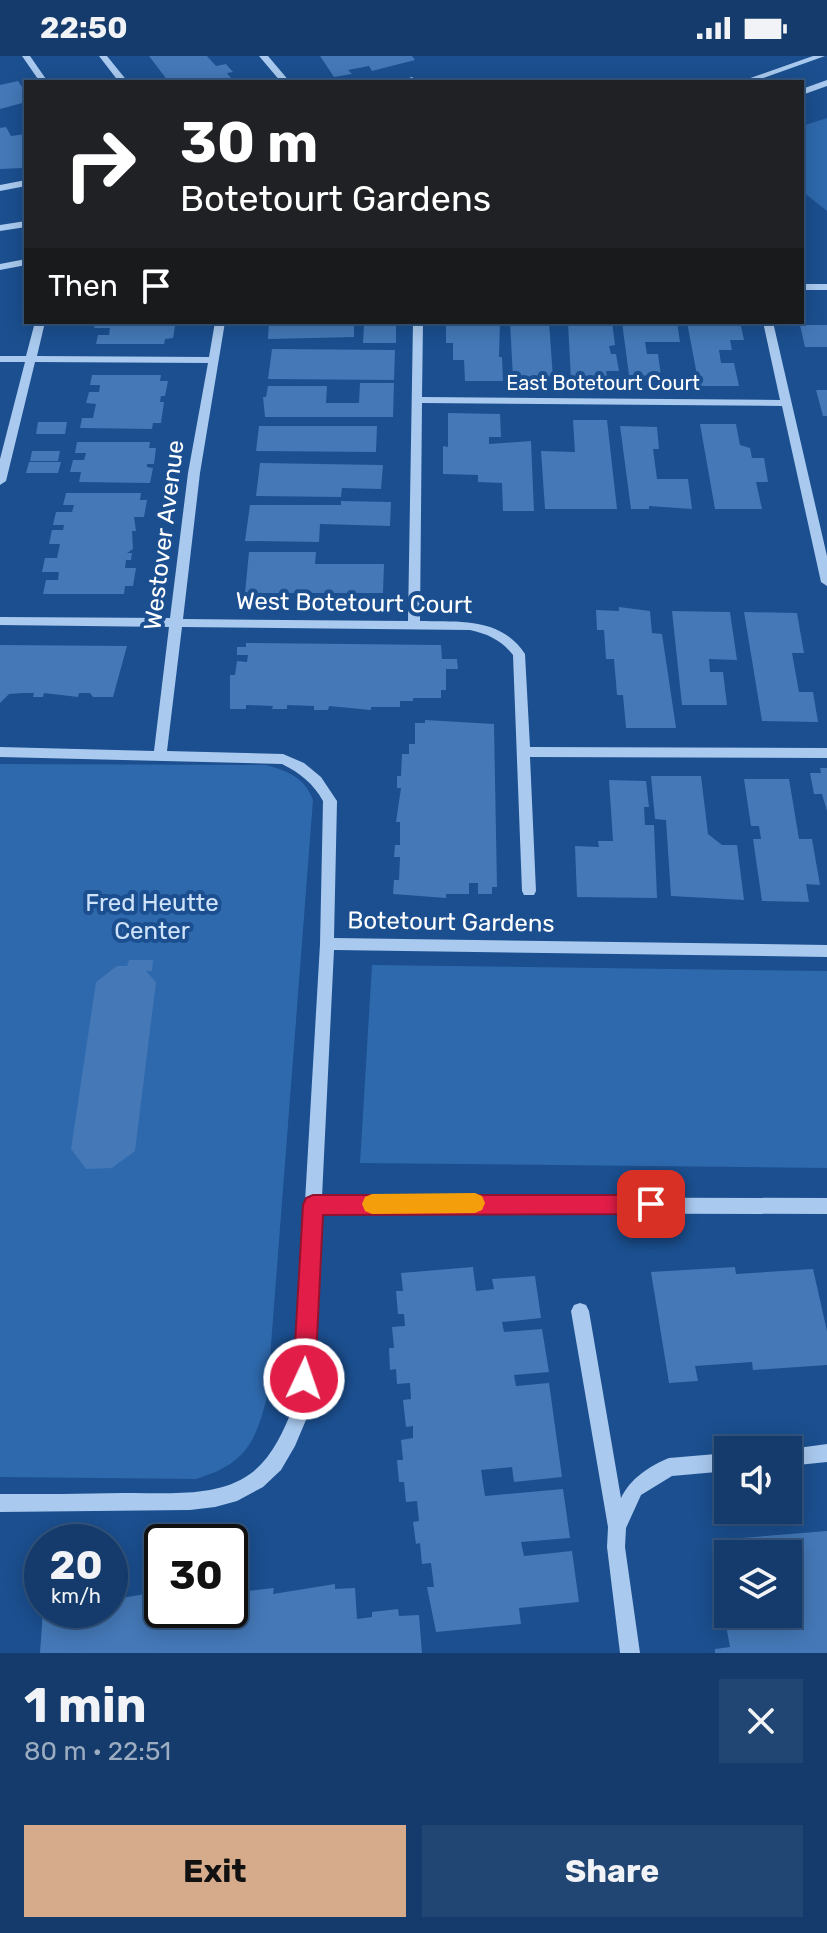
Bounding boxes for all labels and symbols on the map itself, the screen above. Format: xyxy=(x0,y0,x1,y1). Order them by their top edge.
street label: East Botetourt Court xyxy=(506,371,700,395)
street label: Westover Avenue xyxy=(138,438,190,632)
street label: West Botetourt Court xyxy=(235,587,473,619)
park label: Fred Heutte Center xyxy=(85,889,219,945)
street label: Botetourt Gardens xyxy=(347,906,555,938)
pin xyxy=(617,1170,685,1238)
position arrow xyxy=(262,1337,346,1421)
speed limit sign: 30 xyxy=(144,1524,248,1628)

